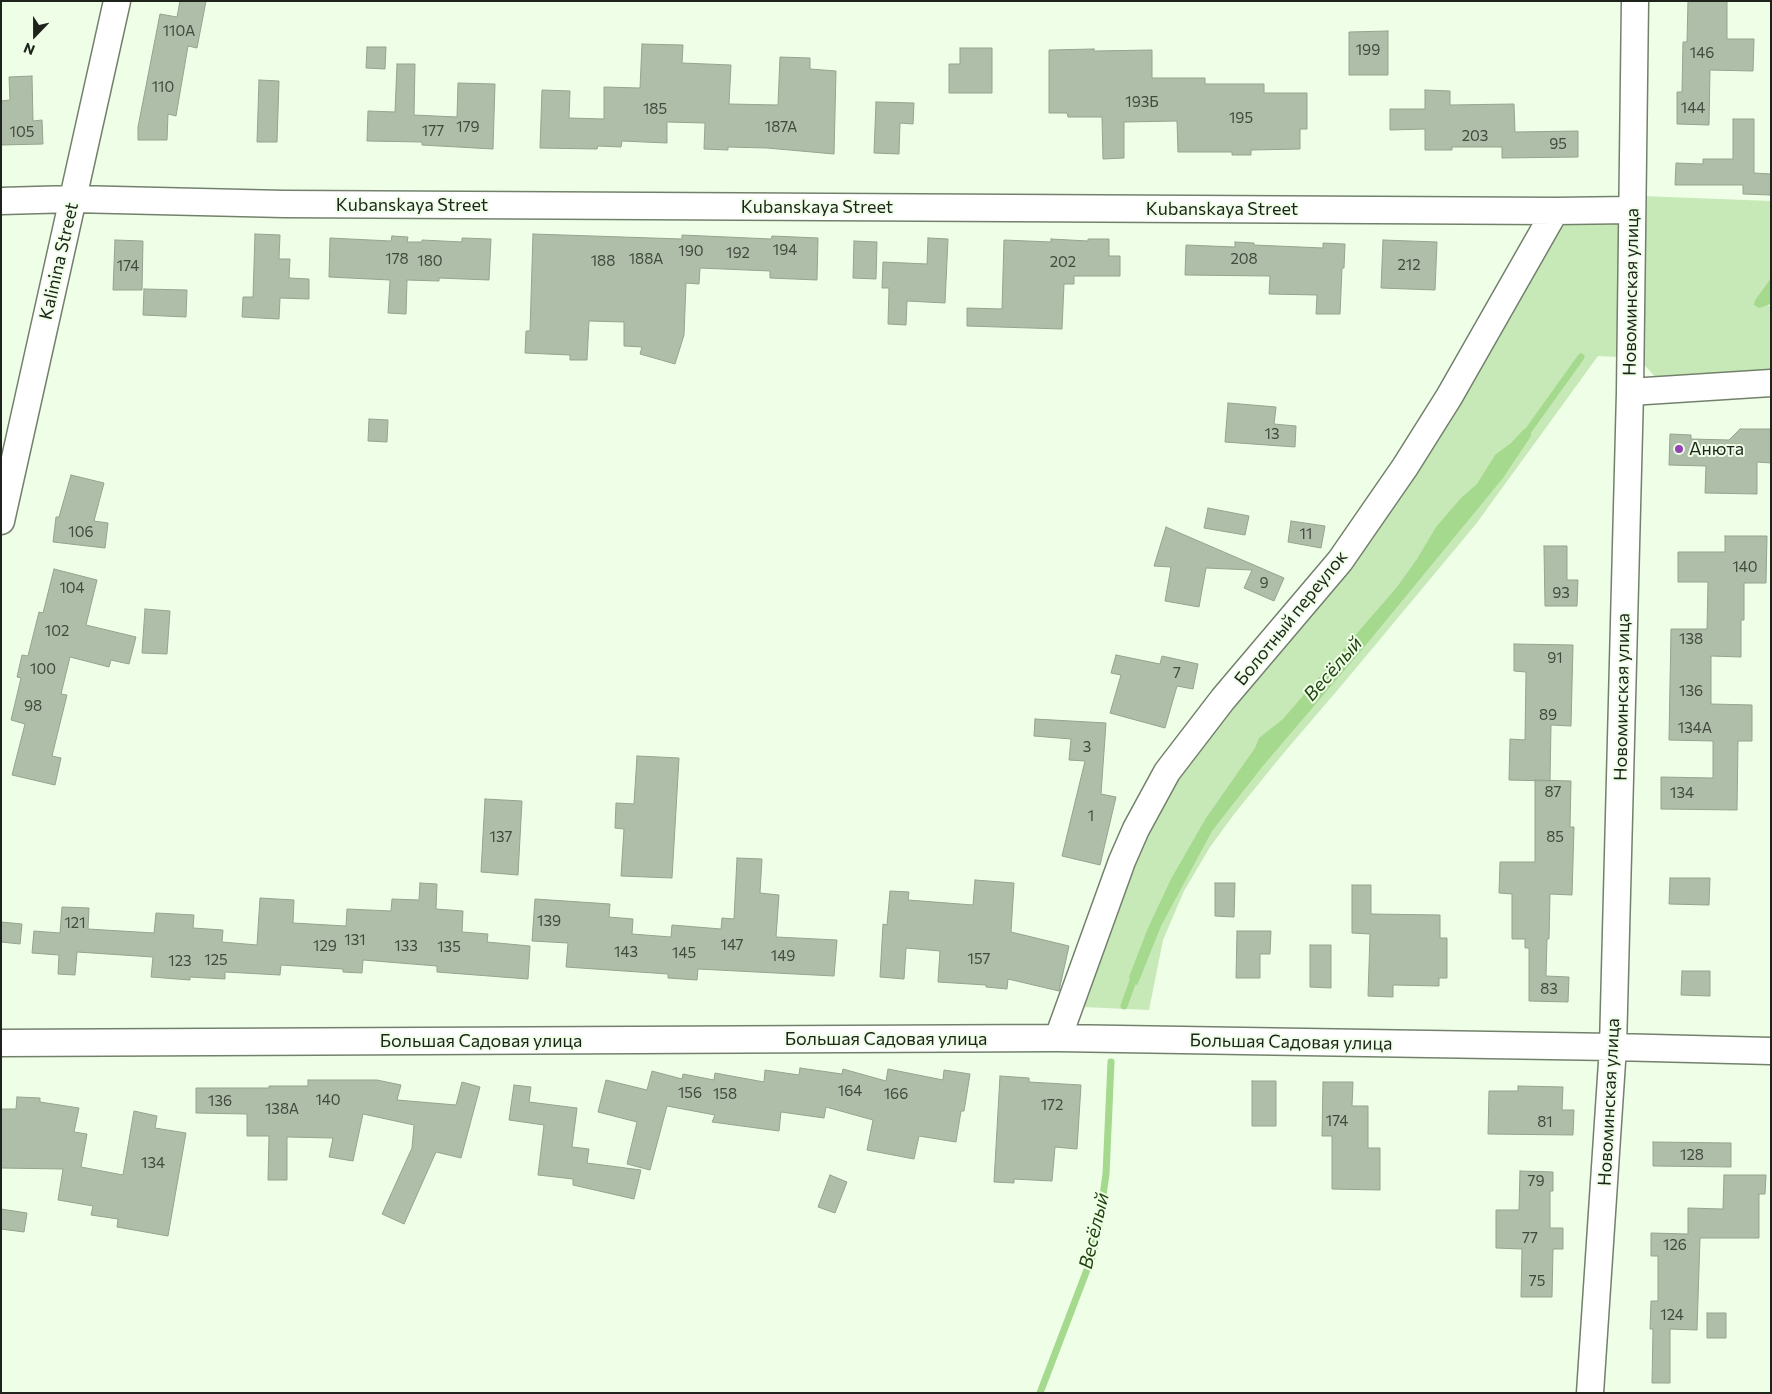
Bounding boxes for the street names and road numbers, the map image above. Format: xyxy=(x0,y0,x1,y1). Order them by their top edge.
street label: Kubanskaya Street xyxy=(336,194,488,216)
street label: Kubanskaya Street xyxy=(741,196,893,218)
street label: Kubanskaya Street xyxy=(1146,198,1298,220)
street label: Kalinina Street xyxy=(35,200,83,322)
street label: Новоминская улица xyxy=(1619,208,1643,376)
street label: Болотный переулок xyxy=(1230,546,1352,690)
street label: Новоминская улица xyxy=(1610,613,1634,781)
street label: Новоминская улица xyxy=(1594,1018,1624,1186)
street label: Большая Садовая улица xyxy=(785,1028,987,1050)
street label: Большая Садовая улица xyxy=(1189,1029,1393,1055)
street label: Большая Садовая улица xyxy=(380,1030,582,1052)

